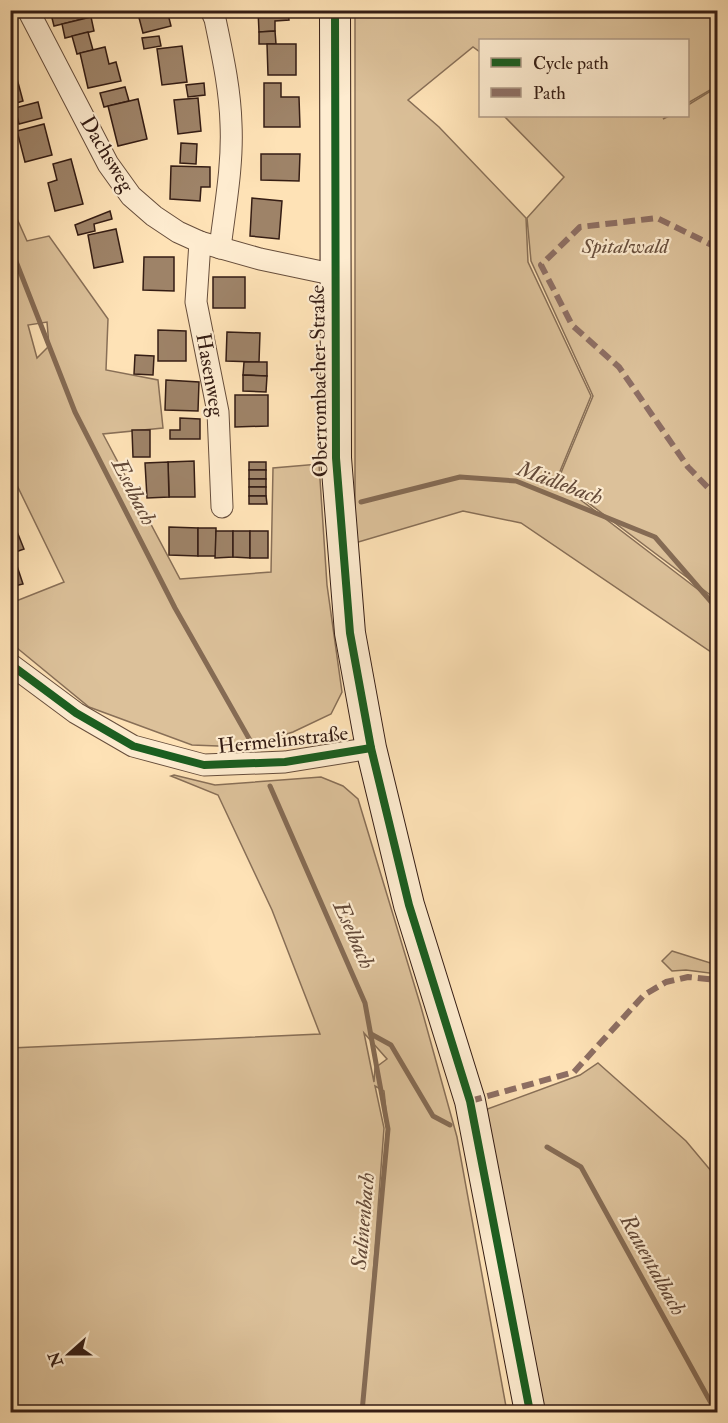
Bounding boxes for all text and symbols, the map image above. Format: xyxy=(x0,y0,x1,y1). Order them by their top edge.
legend xyxy=(479,39,689,117)
text: Cycle path xyxy=(533,52,609,75)
text: Path xyxy=(533,82,566,105)
street label: Dachsweg xyxy=(74,111,141,198)
park label: Spitalwald xyxy=(581,233,669,260)
street label: Oberrombacher Straße xyxy=(304,284,334,478)
street label: Hasenweg xyxy=(189,331,231,420)
water label: Eselbach xyxy=(104,452,163,530)
water label: Mädlebach xyxy=(511,454,607,511)
street label: Hermelinstraße xyxy=(216,720,350,760)
water label: Eselbach xyxy=(326,895,381,973)
water label: Salinenbach xyxy=(345,1171,381,1272)
water label: Rauentalbach xyxy=(613,1209,692,1321)
north arrow xyxy=(39,1324,99,1384)
text: N xyxy=(44,1348,68,1370)

